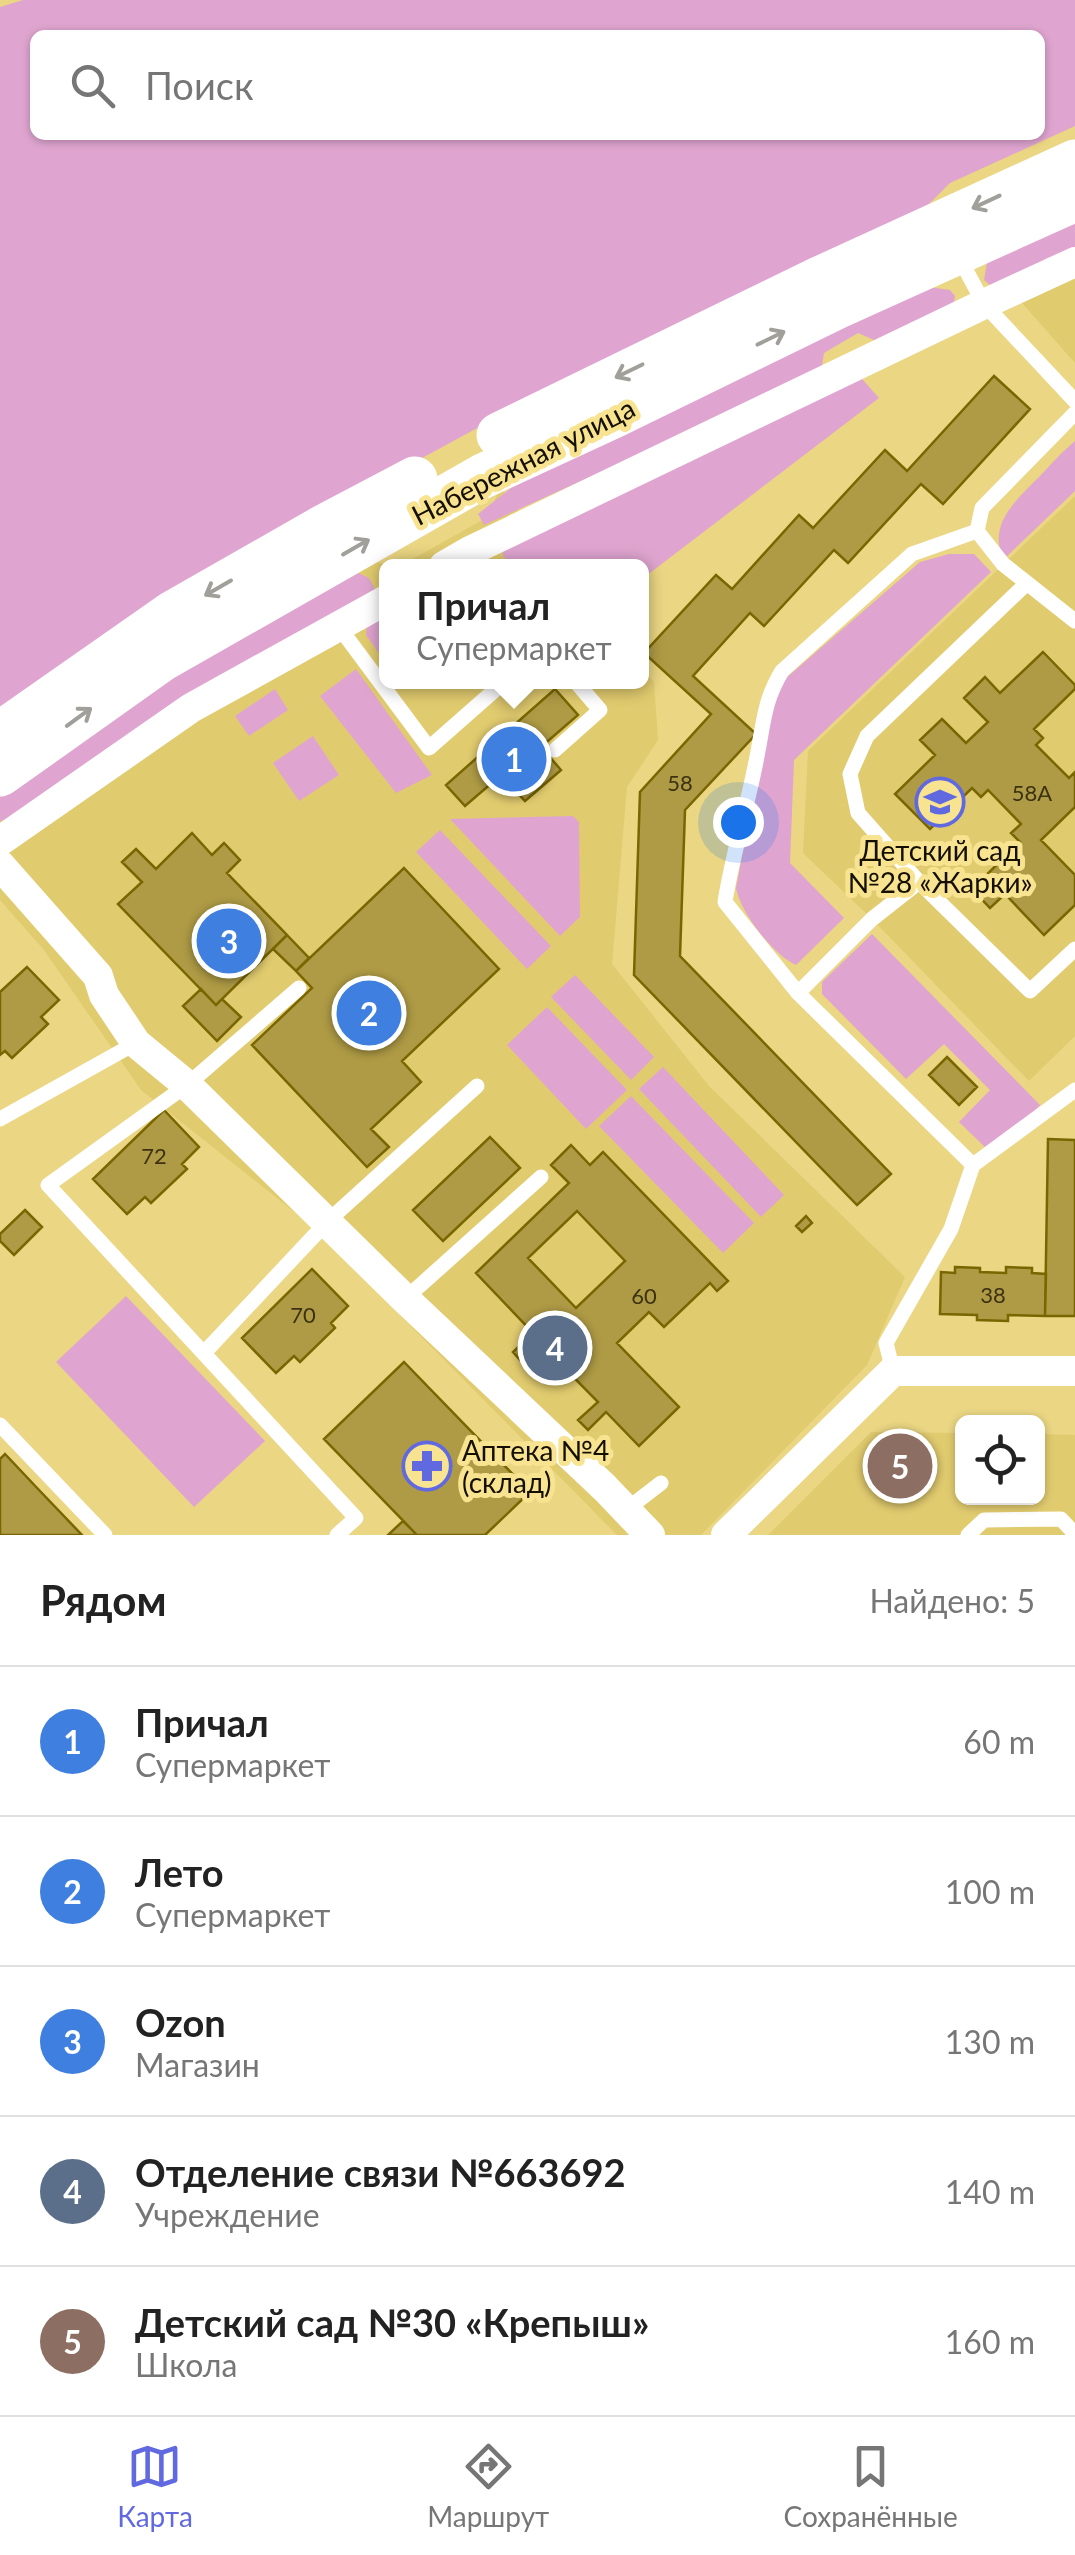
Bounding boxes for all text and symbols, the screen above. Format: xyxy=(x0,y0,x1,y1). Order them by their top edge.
search box xyxy=(30,30,1045,140)
icon: search xyxy=(65,58,120,113)
text: Поиск xyxy=(145,62,254,108)
one-way arrow xyxy=(972,193,1002,212)
one-way arrow xyxy=(756,328,785,347)
one-way arrow xyxy=(615,362,645,381)
street label: Набережная улица xyxy=(406,390,640,532)
one-way arrow xyxy=(340,536,370,556)
popup xyxy=(379,559,649,689)
one-way arrow xyxy=(204,578,233,598)
text: Причал xyxy=(416,582,550,628)
text: Супермаркет xyxy=(416,628,612,667)
one-way arrow xyxy=(65,706,92,727)
pin: 1 xyxy=(482,722,546,796)
house number: 58 xyxy=(667,769,693,796)
school or university icon: Детский сад №28 «Жарки» xyxy=(914,776,966,828)
house number: 58А xyxy=(1012,779,1052,806)
your location xyxy=(713,797,764,848)
place label: Детский сад №28 «Жарки» xyxy=(847,833,1033,899)
pin: 3 xyxy=(196,904,262,978)
pin: 2 xyxy=(336,976,402,1050)
house number: 72 xyxy=(141,1142,167,1169)
house number: 38 xyxy=(980,1281,1006,1308)
house number: 60 xyxy=(631,1282,657,1309)
house number: 70 xyxy=(290,1301,316,1328)
pin: 4 xyxy=(522,1310,588,1386)
map controls xyxy=(955,1415,1045,1505)
button: locate xyxy=(955,1415,1045,1505)
pin: 5 xyxy=(868,1428,932,1504)
place label: Аптека №4 (склад) xyxy=(462,1433,609,1499)
pharmacy icon: Аптека №4 (склад) xyxy=(401,1440,453,1492)
text: Рядом xyxy=(40,1575,167,1625)
text: Найдено: 5 xyxy=(869,1581,1035,1620)
text: Причал xyxy=(135,1699,269,1745)
text: 1 xyxy=(63,1722,82,1761)
text: 60 m xyxy=(963,1722,1035,1761)
text: Супермаркет xyxy=(135,1745,330,1784)
text: Лето xyxy=(135,1849,224,1895)
text: 2 xyxy=(63,1872,82,1911)
text: 100 m xyxy=(945,1872,1035,1911)
text: Супермаркет xyxy=(135,1895,330,1934)
text: Ozon xyxy=(135,1999,226,2045)
text: 3 xyxy=(63,2022,82,2061)
text: 130 m xyxy=(945,2022,1035,2061)
text: Магазин xyxy=(135,2045,260,2084)
text: Отделение связи №663692 xyxy=(135,2149,626,2195)
text: 4 xyxy=(63,2172,82,2211)
text: 140 m xyxy=(945,2172,1035,2211)
text: Учреждение xyxy=(135,2195,320,2234)
text: Детский сад №30 «Крепыш» xyxy=(135,2299,649,2345)
text: 5 xyxy=(63,2322,82,2361)
text: 160 m xyxy=(945,2322,1035,2361)
text: Школа xyxy=(135,2345,237,2384)
tab: Карта xyxy=(117,2439,193,2533)
tab: Маршрут xyxy=(427,2439,549,2533)
tab: Сохранённые xyxy=(784,2439,958,2533)

